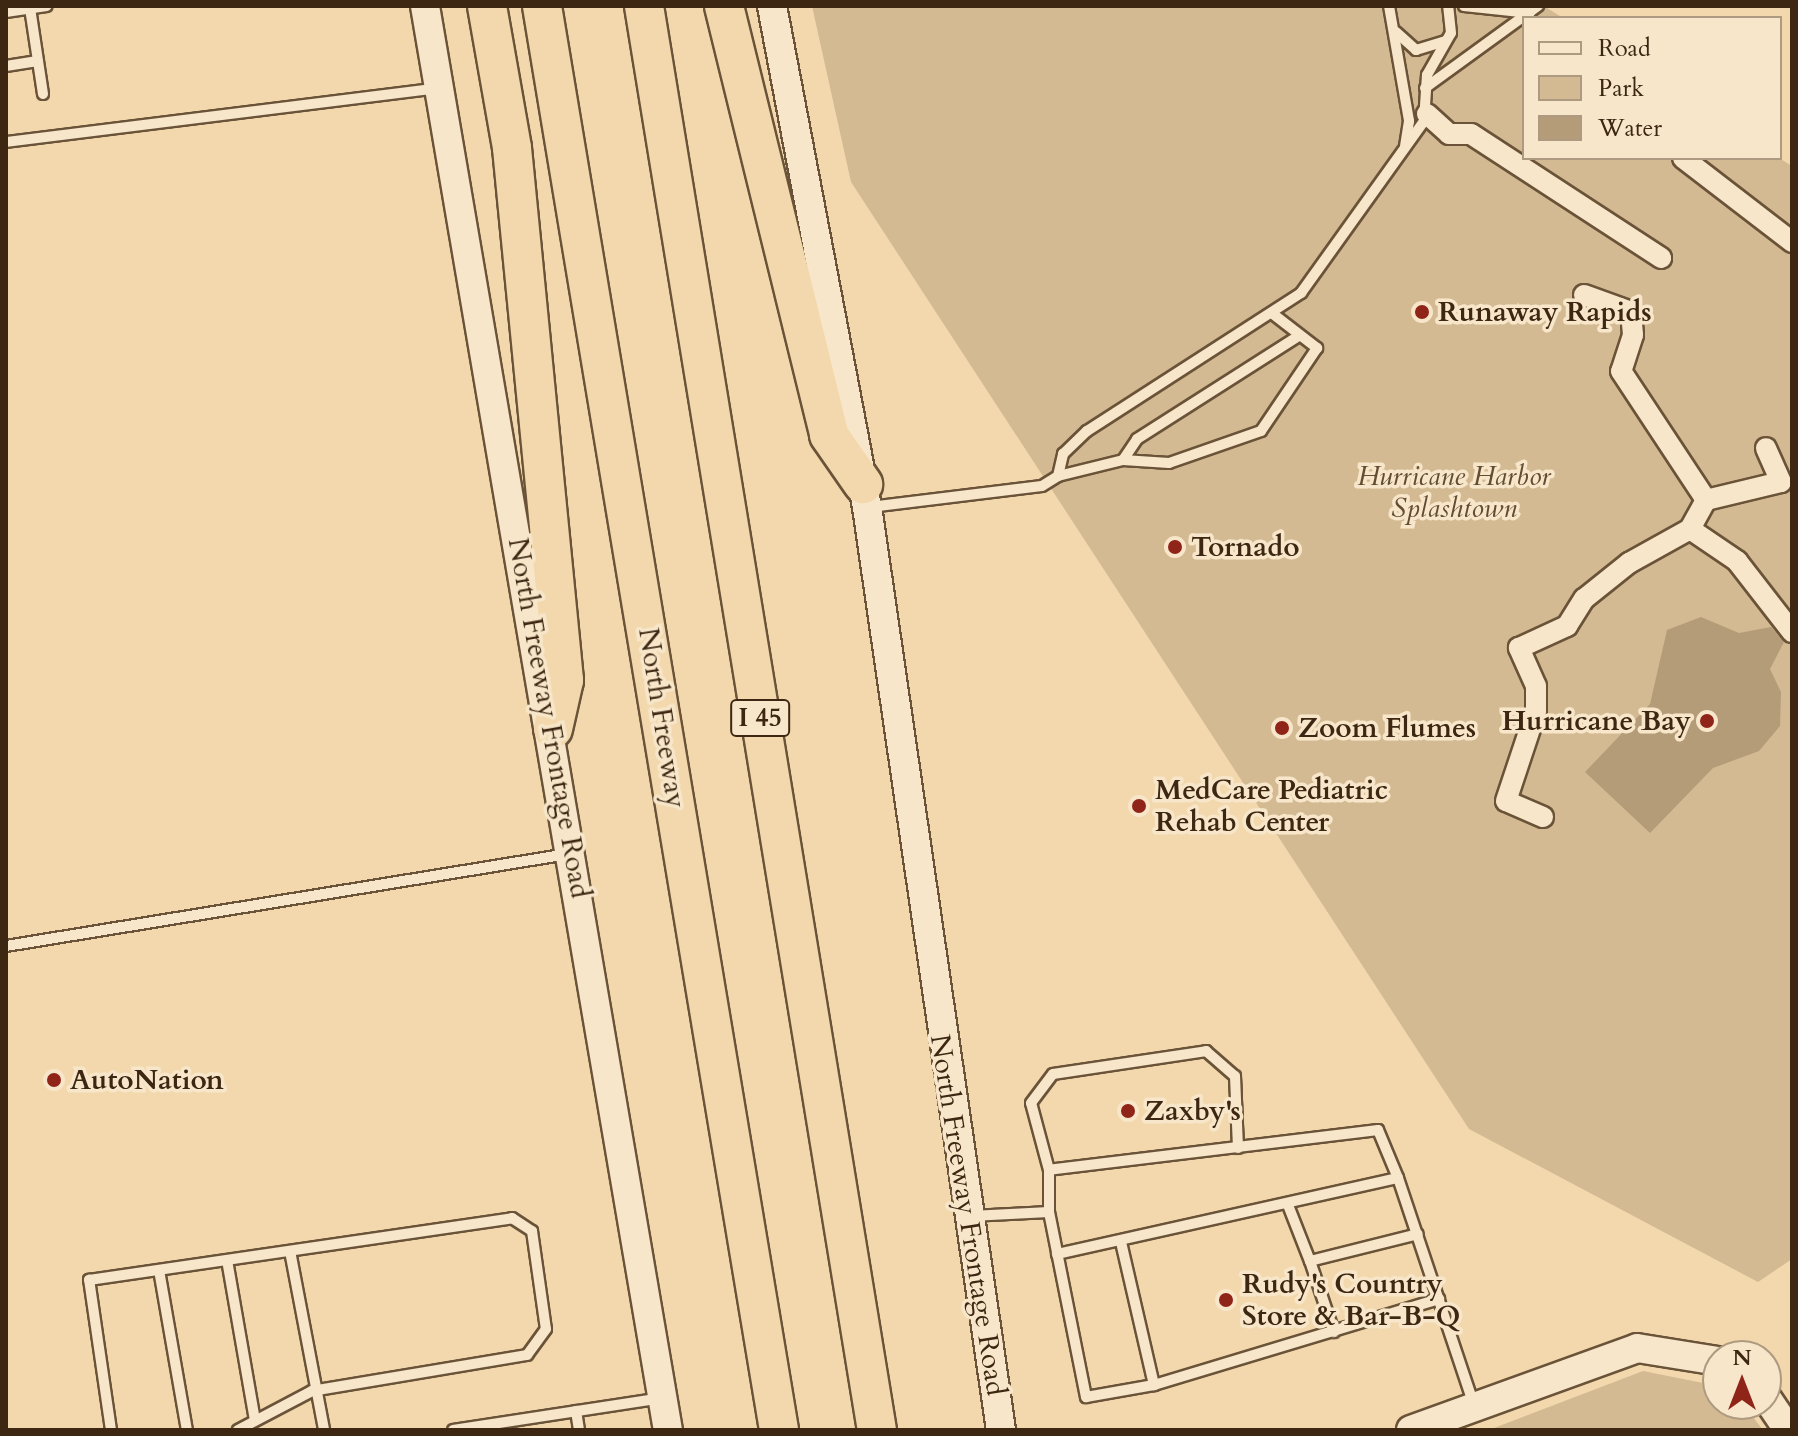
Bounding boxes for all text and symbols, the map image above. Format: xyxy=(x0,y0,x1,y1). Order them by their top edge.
legend xyxy=(1522,16,1782,160)
text: Road xyxy=(1598,32,1651,65)
text: Park xyxy=(1598,72,1644,105)
text: Water xyxy=(1598,112,1662,145)
place label: Runaway Rapids xyxy=(1438,295,1652,329)
marker: Runaway Rapids xyxy=(1413,303,1431,321)
park label: Hurricane Harbor Splashtown xyxy=(1357,459,1551,525)
place label: Tornado xyxy=(1191,530,1300,564)
street label: North Freeway Frontage Road xyxy=(501,535,597,901)
marker: Tornado xyxy=(1166,538,1184,556)
street label: North Freeway xyxy=(631,626,693,810)
road number: I 45 xyxy=(730,696,790,740)
place label: Hurricane Bay xyxy=(1502,704,1691,738)
place label: Zoom Flumes xyxy=(1298,711,1476,745)
marker: Hurricane Bay xyxy=(1698,712,1716,730)
marker: Zoom Flumes xyxy=(1273,719,1291,737)
place label: MedCare Pediatric Rehab Center xyxy=(1155,773,1388,839)
marker: MedCare Pediatric Rehab Center xyxy=(1130,797,1148,815)
street label: North Freeway Frontage Road xyxy=(923,1032,1013,1398)
place label: AutoNation xyxy=(70,1063,224,1097)
marker: AutoNation xyxy=(45,1071,63,1089)
place label: Zaxby's xyxy=(1144,1094,1241,1128)
marker: Zaxby's xyxy=(1119,1102,1137,1120)
place label: Rudy's Country Store & Bar-B-Q xyxy=(1242,1267,1460,1333)
marker: Rudy's Country Store & Bar-B-Q xyxy=(1217,1291,1235,1309)
north arrow xyxy=(1702,1340,1782,1420)
text: N xyxy=(1732,1343,1752,1373)

